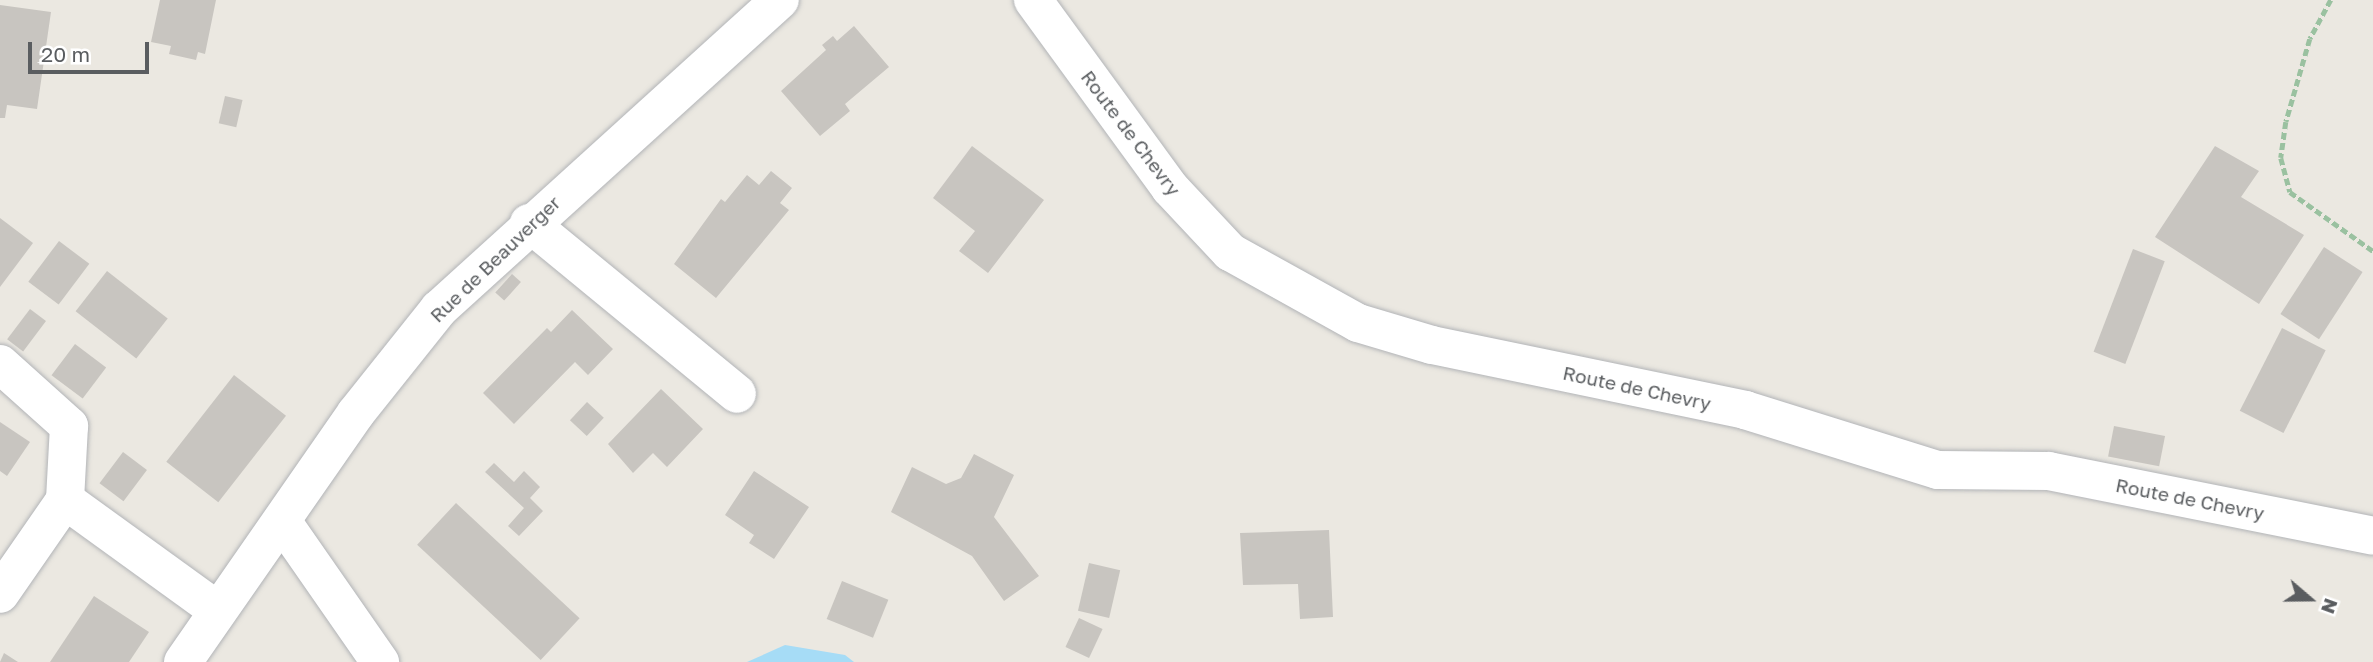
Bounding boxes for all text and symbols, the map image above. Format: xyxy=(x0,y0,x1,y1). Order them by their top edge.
scale bar xyxy=(32,28,152,72)
text: 20 m xyxy=(41,41,90,67)
street label: Route de Chevry xyxy=(1076,66,1186,200)
street label: Rue de Beauverger xyxy=(425,191,565,327)
street label: Route de Chevry xyxy=(1561,361,1713,415)
street label: Route de Chevry xyxy=(2114,473,2266,525)
north arrow xyxy=(2275,564,2345,634)
text: N xyxy=(2317,596,2343,617)

